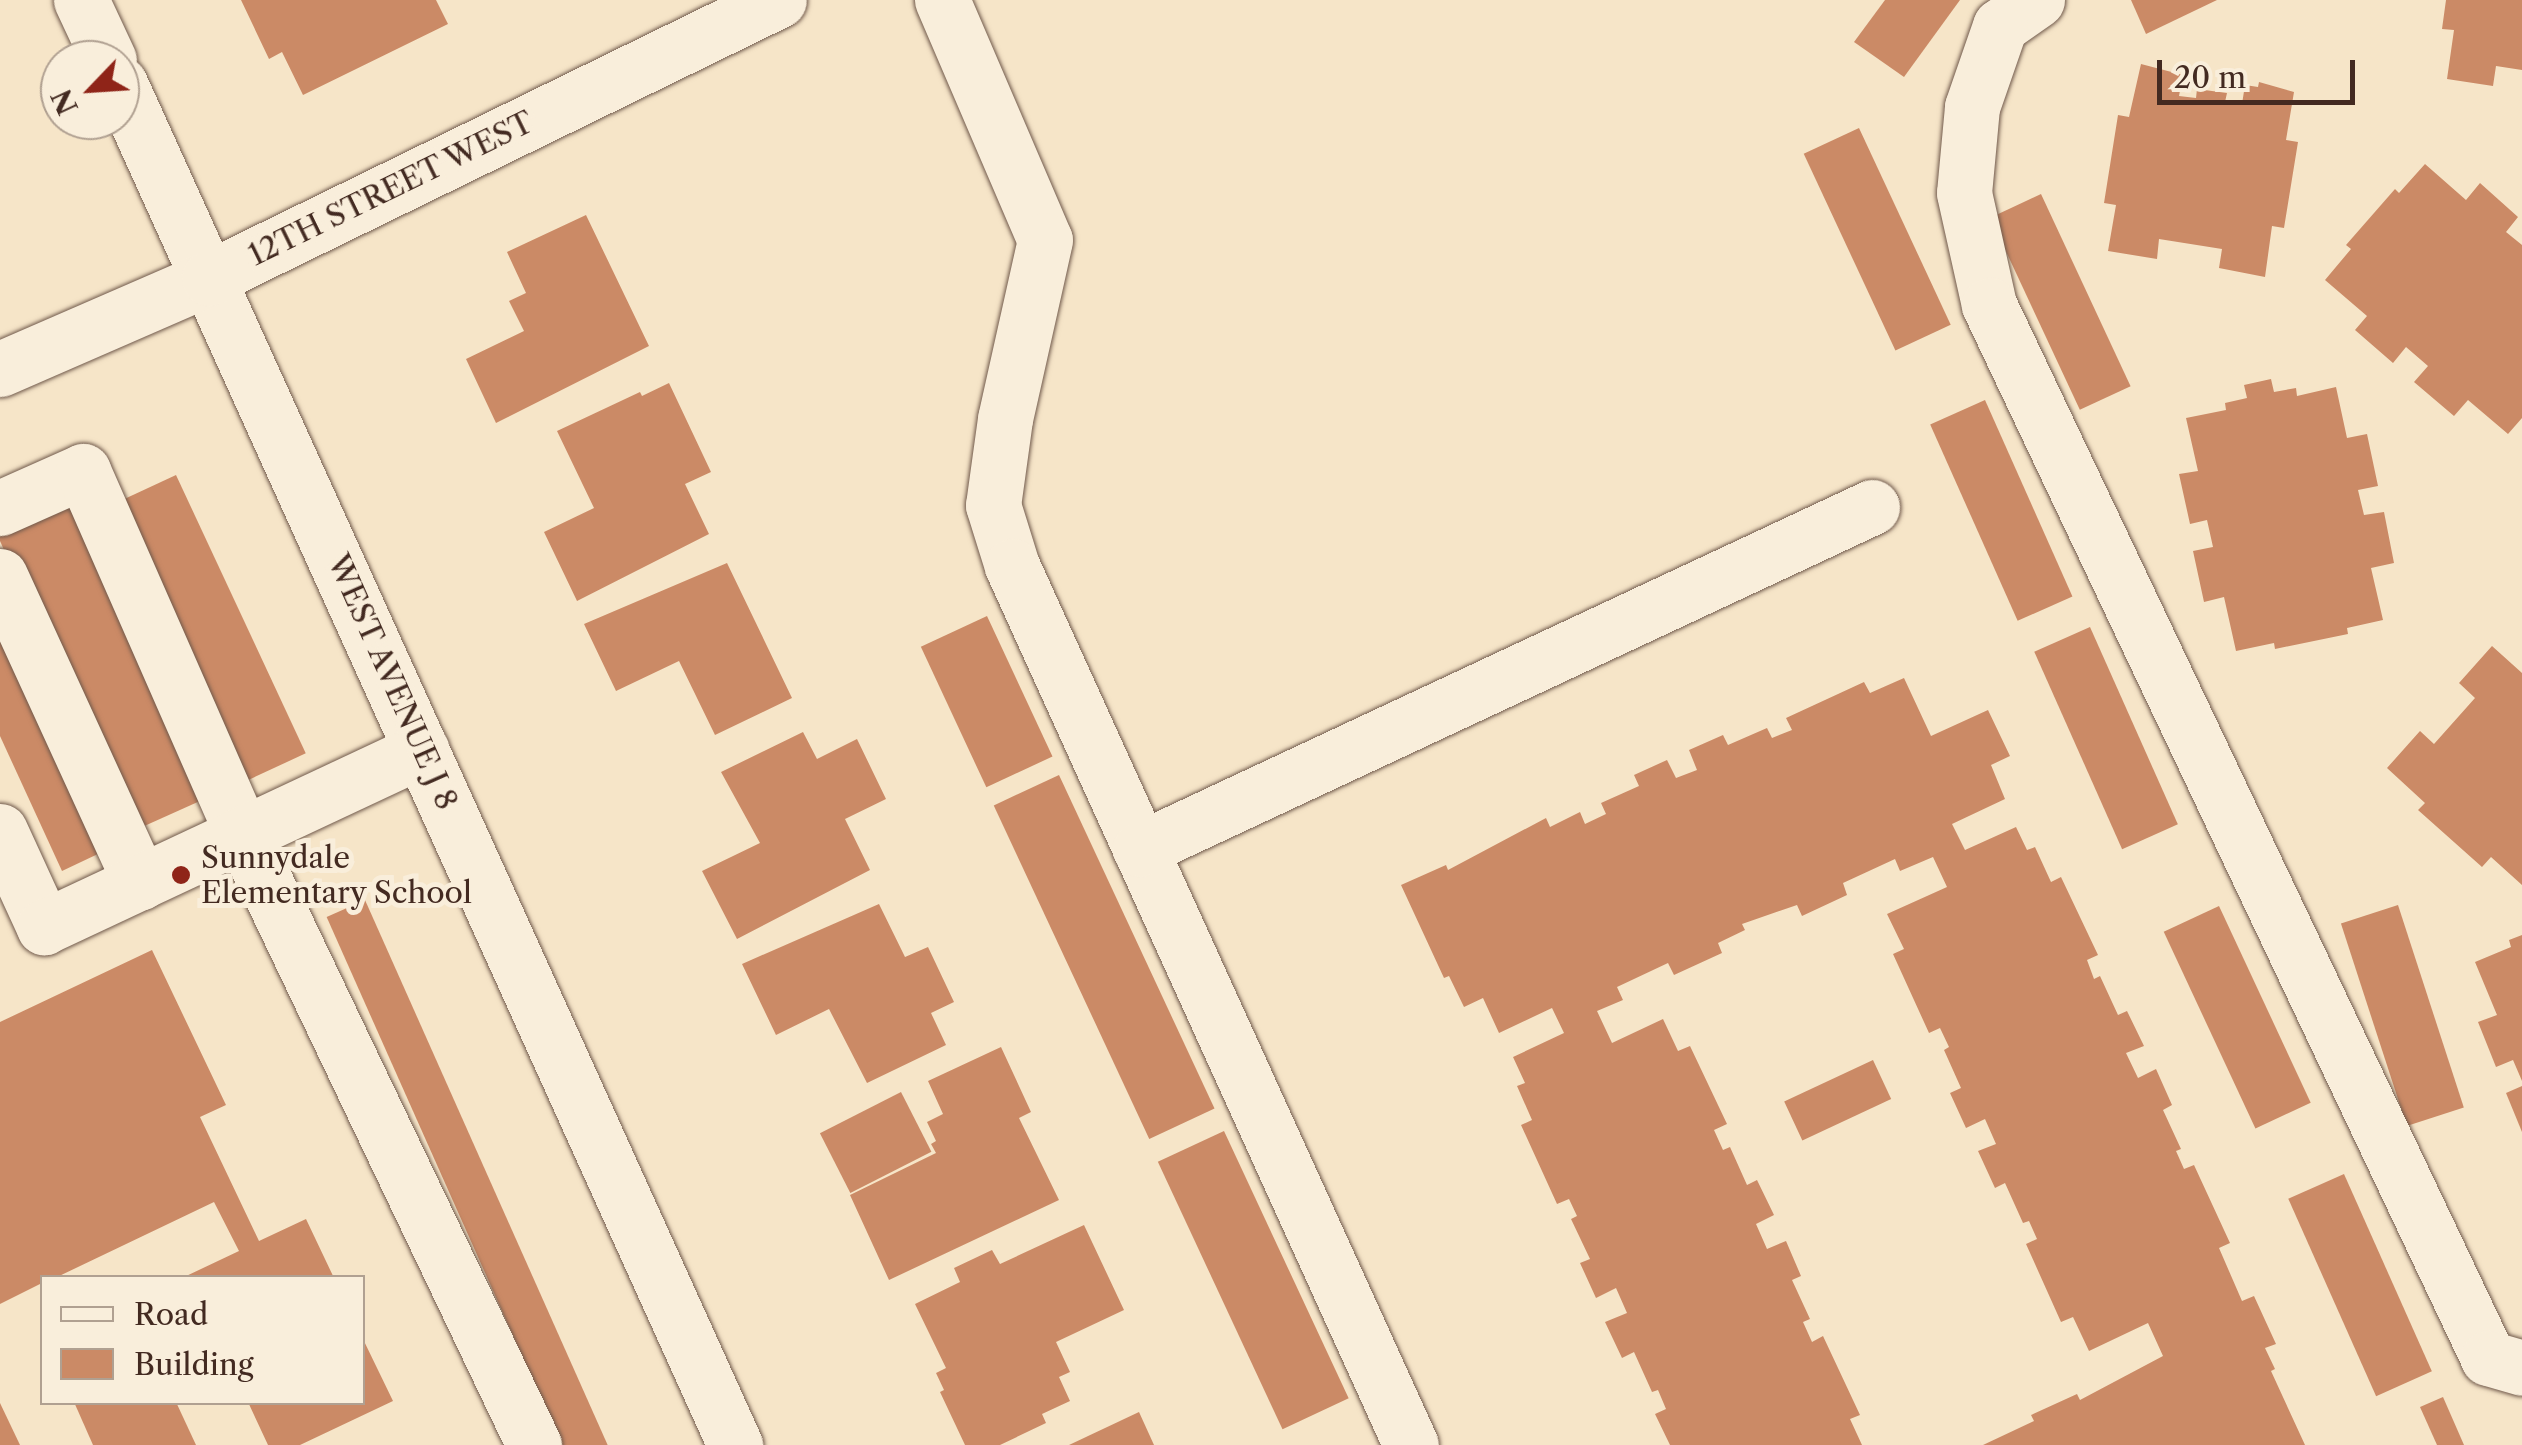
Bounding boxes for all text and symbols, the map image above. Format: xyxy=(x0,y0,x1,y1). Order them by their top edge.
north arrow xyxy=(40,40,140,140)
scale bar xyxy=(2162,40,2360,102)
text: 20 m xyxy=(2174,59,2246,96)
text: N xyxy=(44,84,85,120)
street label: 12TH STREET WEST xyxy=(242,104,540,274)
street label: WEST AVENUE J 8 xyxy=(319,548,465,816)
place label: Sunnydale Elementary School xyxy=(201,840,473,910)
marker: Sunnydale Elementary School xyxy=(170,864,192,886)
legend xyxy=(40,1275,365,1405)
text: Road xyxy=(134,1296,208,1333)
text: Building xyxy=(134,1346,254,1383)

